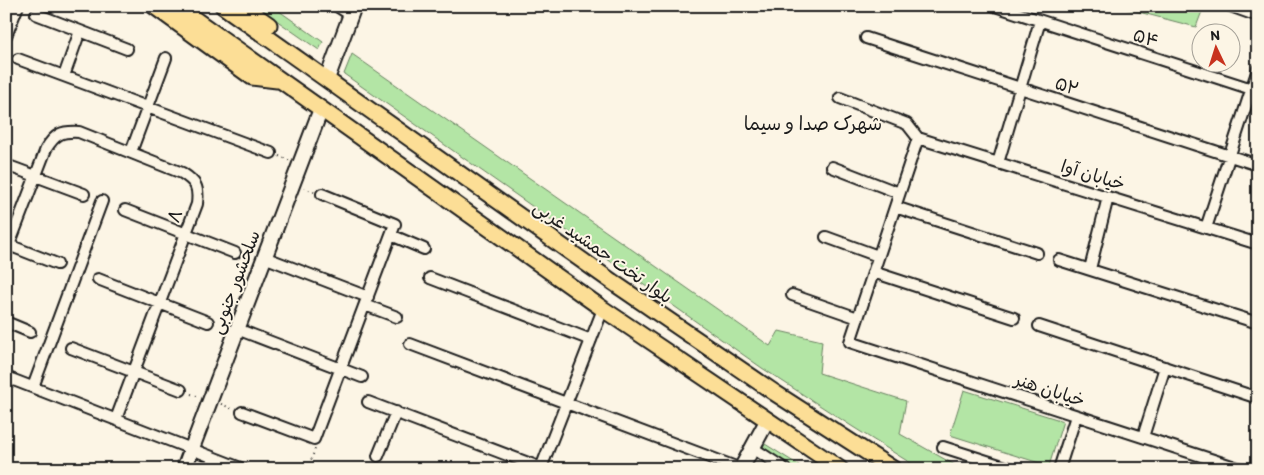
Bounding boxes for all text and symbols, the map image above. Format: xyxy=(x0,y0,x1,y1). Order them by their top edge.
north arrow xyxy=(1192,22,1242,72)
street label: ۵۴ xyxy=(1130,24,1162,52)
text: N xyxy=(1210,27,1220,44)
street label: ۵۲ xyxy=(1052,72,1082,100)
district label: شهرک صدا و سیما xyxy=(744,112,882,135)
street label: خیابان آوا xyxy=(1058,155,1128,195)
street label: بلوار تخت جمشید غربی xyxy=(529,196,677,308)
street label: ۸ xyxy=(162,206,188,226)
street label: سلحشور جنوبی xyxy=(205,227,266,337)
street label: خیابان هنر xyxy=(1010,368,1088,412)

